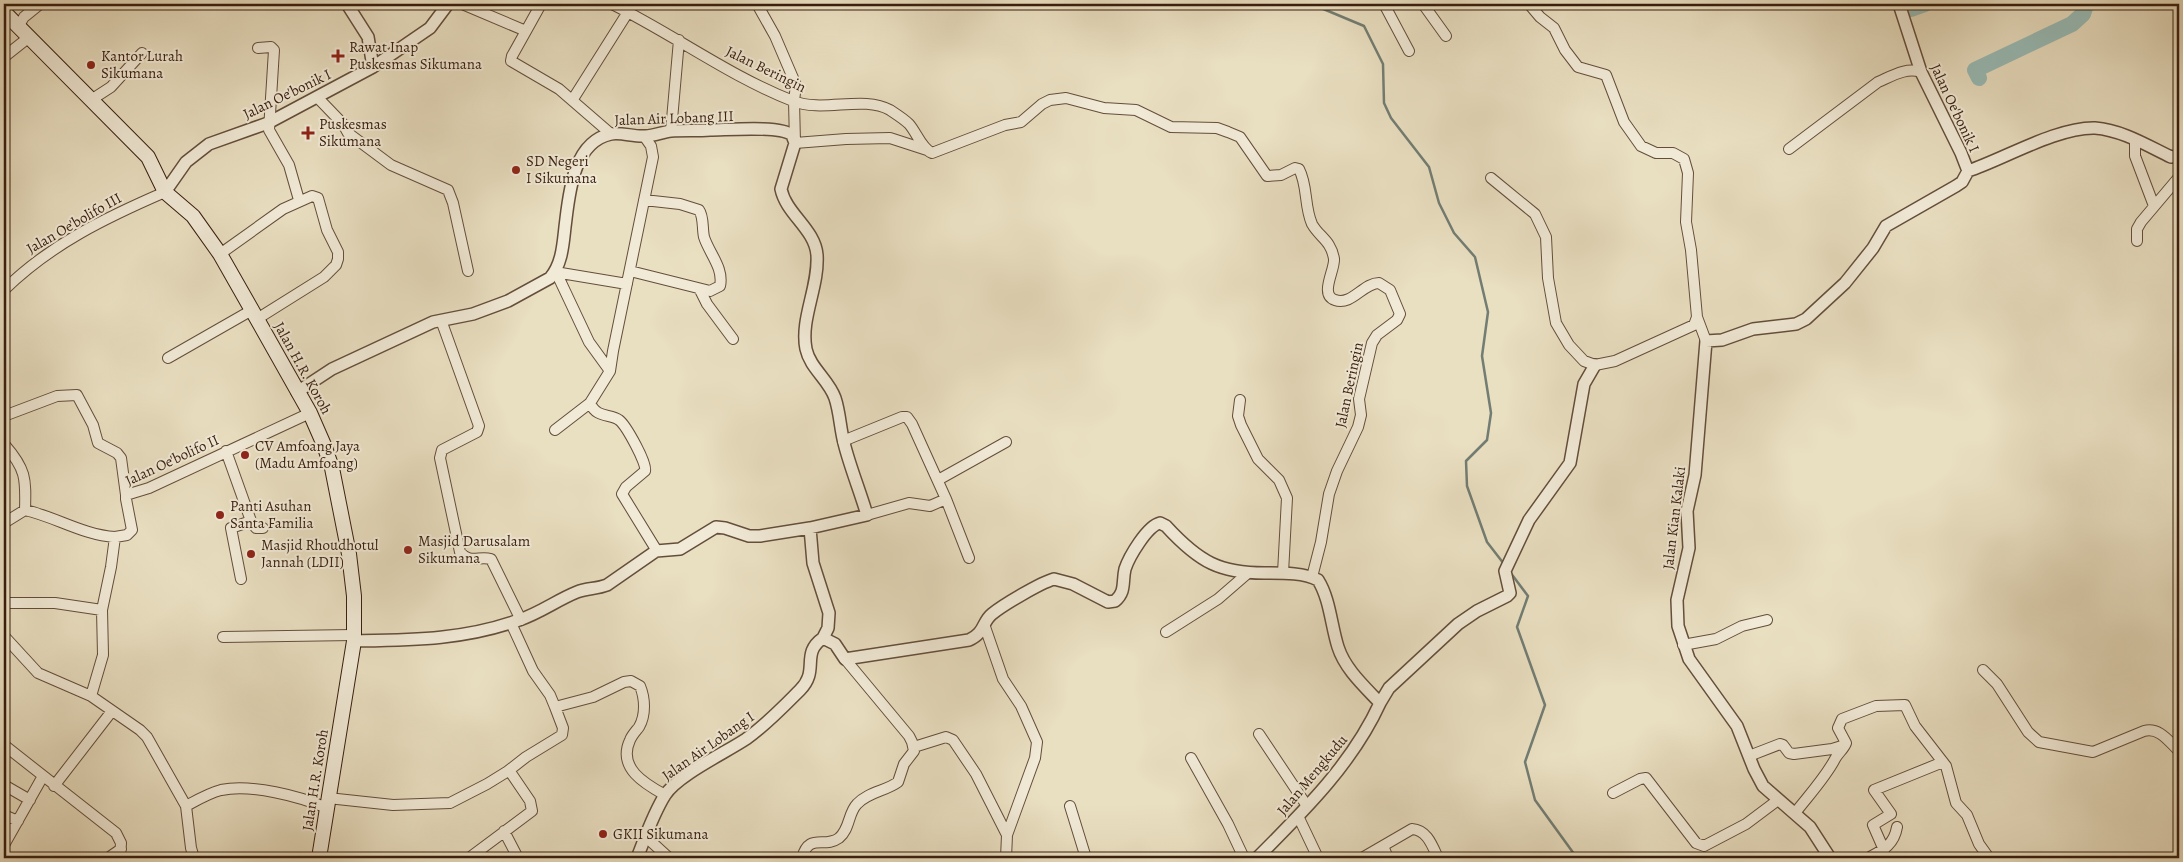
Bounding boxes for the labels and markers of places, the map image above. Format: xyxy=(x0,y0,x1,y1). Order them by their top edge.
place label: Rawat Inap Puskesmas Sikumana xyxy=(349,37,482,74)
place label: Kantor Lurah Sikumana xyxy=(101,46,183,83)
marker: Rawat Inap Puskesmas Sikumana xyxy=(331,49,345,63)
marker: Kantor Lurah Sikumana xyxy=(85,59,97,71)
place label: Puskesmas Sikumana xyxy=(319,114,387,151)
marker: Puskesmas Sikumana xyxy=(301,126,315,140)
place label: SD Negeri I Sikumana xyxy=(526,151,597,188)
marker: SD Negeri I Sikumana xyxy=(510,164,522,176)
place label: CV Amfoang Jaya (Madu Amfoang) xyxy=(255,436,360,473)
marker: CV Amfoang Jaya (Madu Amfoang) xyxy=(239,449,251,461)
place label: Panti Asuhan Santa Familia xyxy=(230,496,313,533)
marker: Panti Asuhan Santa Familia xyxy=(214,509,226,521)
place label: Masjid Darusalam Sikumana xyxy=(418,531,531,568)
place label: Masjid Rhoudhotul Jannah (LDII) xyxy=(261,535,379,572)
marker: Masjid Darusalam Sikumana xyxy=(402,544,414,556)
marker: Masjid Rhoudhotul Jannah (LDII) xyxy=(245,548,257,560)
place label: GKII Sikumana xyxy=(613,824,709,844)
marker: GKII Sikumana xyxy=(597,828,609,840)

